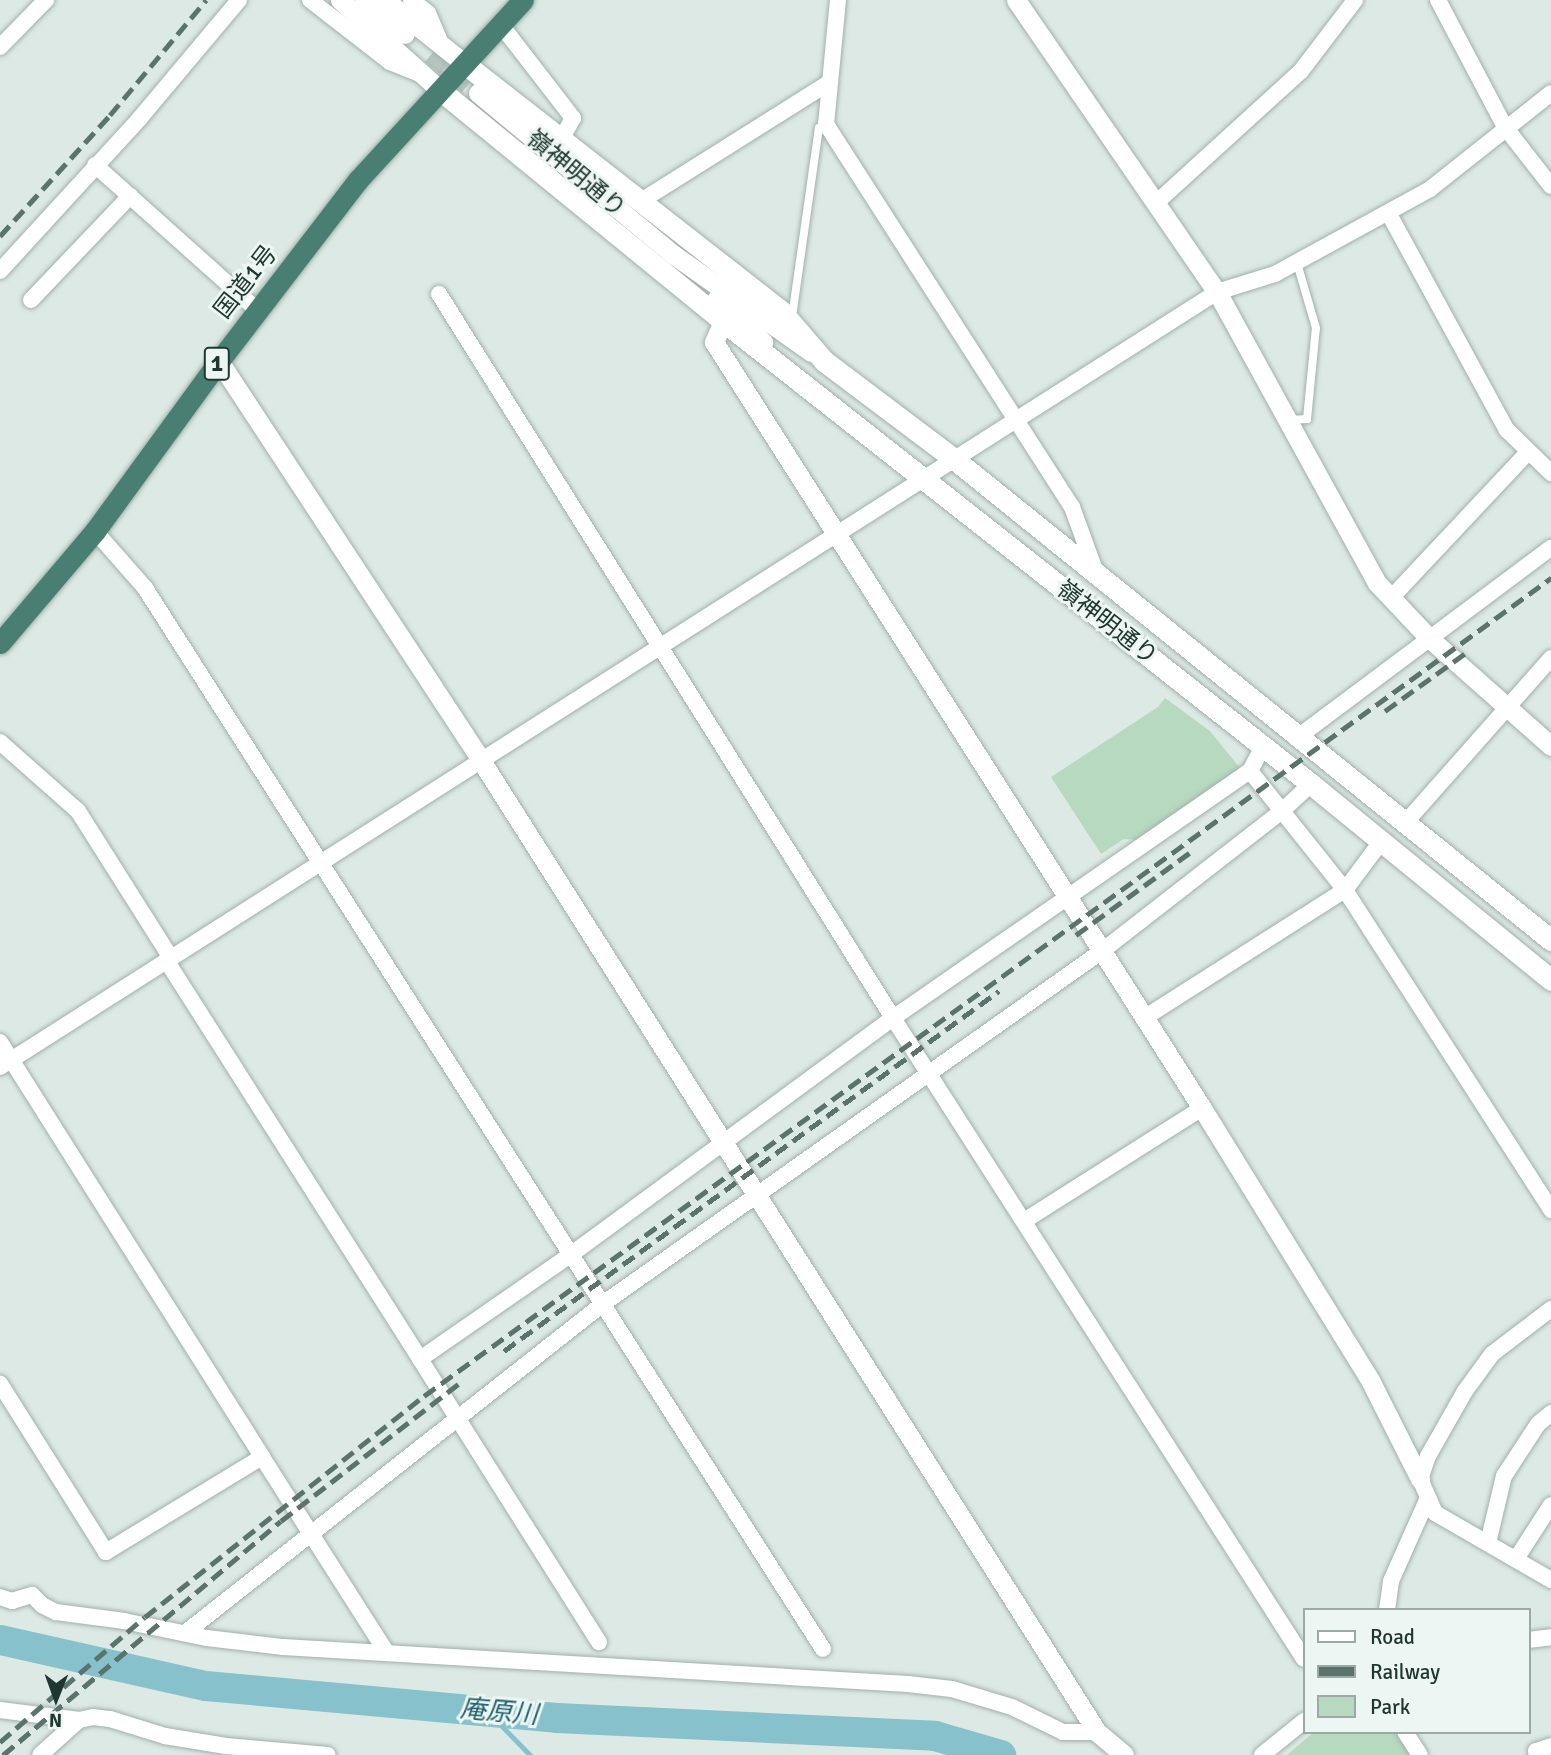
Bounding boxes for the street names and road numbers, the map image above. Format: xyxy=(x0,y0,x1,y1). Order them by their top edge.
street label: 嶺神明通り xyxy=(521,124,631,224)
street label: 国道1号 xyxy=(208,240,284,324)
road number: 1 xyxy=(203,344,231,384)
street label: 嶺神明通り xyxy=(1051,575,1163,671)

